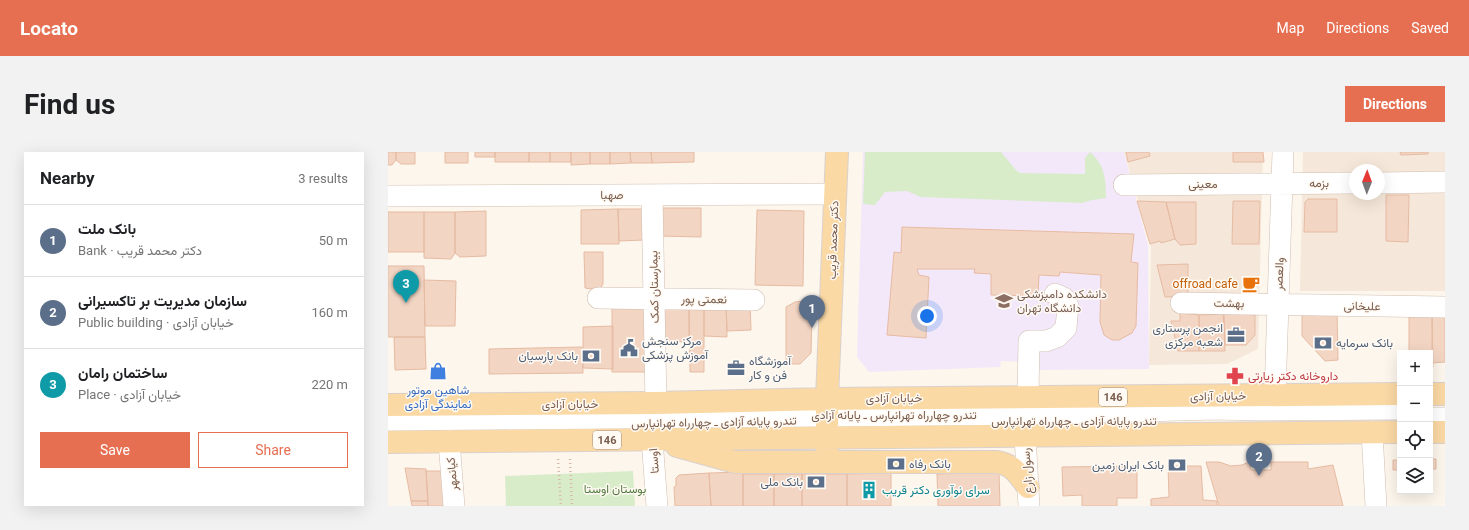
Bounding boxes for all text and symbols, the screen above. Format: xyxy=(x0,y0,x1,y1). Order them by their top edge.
text: Locato xyxy=(20,17,78,40)
text: Map xyxy=(1277,20,1304,36)
text: Directions xyxy=(1326,20,1389,36)
text: Saved xyxy=(1411,20,1449,36)
button: Directions xyxy=(1345,86,1445,122)
text: Find us xyxy=(24,88,115,121)
north arrow xyxy=(1349,164,1385,200)
text: Nearby xyxy=(40,168,95,188)
text: 3 results xyxy=(298,171,348,186)
street label: بزمه xyxy=(1309,176,1329,191)
street label: معینی xyxy=(1188,177,1218,192)
street label: صهبا xyxy=(600,188,624,203)
street label: دکتر محمد قریب xyxy=(825,200,842,280)
text: بانک ملت xyxy=(78,220,136,238)
text: 1 xyxy=(49,233,57,248)
text: 50 m xyxy=(319,233,348,248)
text: Bank · دکتر محمد قریب xyxy=(78,243,202,258)
street label: بیمارستان کمک xyxy=(646,250,663,324)
street label: والعصر xyxy=(1271,257,1288,292)
pin: 3 xyxy=(393,270,419,303)
cafe icon: offroad cafe xyxy=(1241,274,1261,294)
place label: offroad cafe xyxy=(1173,277,1238,291)
place label: دانشکده دامپزشکی دانشگاه تهران xyxy=(1017,287,1107,316)
school or university icon: دانشکده دامپزشکی دانشگاه تهران xyxy=(994,291,1014,311)
text: سازمان مدیریت بر تاکسیرانی xyxy=(78,292,247,310)
street label: نعمتی پور xyxy=(680,292,727,307)
pin: 1 xyxy=(799,295,825,328)
street label: بهشت xyxy=(1213,296,1245,311)
street label: علیخانی xyxy=(1343,299,1381,314)
text: 2 xyxy=(49,305,57,320)
text: 160 m xyxy=(311,305,348,320)
your location xyxy=(917,306,937,326)
text: Public building · خیابان آزادی xyxy=(78,315,234,330)
place label: انجمن پرستاری شعبه مرکزی xyxy=(1152,321,1223,350)
office icon: انجمن پرستاری شعبه مرکزی xyxy=(1226,325,1246,345)
bank icon: بانک سرمایه xyxy=(1313,333,1333,353)
place label: مرکز سنجش آموزش پزشکی xyxy=(642,334,709,363)
place label: بانک سرمایه xyxy=(1336,336,1393,351)
public building icon: مرکز سنجش آموزش پزشکی xyxy=(619,338,639,358)
bank icon: بانک پارسیان xyxy=(581,346,601,366)
place label: بانک پارسیان xyxy=(518,349,578,364)
map controls xyxy=(1397,350,1433,494)
button: + xyxy=(1397,350,1433,386)
place label: آموزشگاه فن و کار xyxy=(748,354,792,383)
office icon: آموزشگاه فن و کار xyxy=(726,358,746,378)
shop icon: شاهین موتور نمایندگی آزادی xyxy=(428,361,448,381)
text: ساختمان رامان xyxy=(78,364,168,382)
pharmacy icon: داروخانه دکتر زیارتی xyxy=(1225,366,1245,386)
place label: داروخانه دکتر زیارتی xyxy=(1248,369,1338,384)
text: 3 xyxy=(49,377,57,392)
text: 220 m xyxy=(311,377,348,392)
place label: شاهین موتور نمایندگی آزادی xyxy=(405,383,471,412)
button: − xyxy=(1397,386,1433,422)
text: Place · خیابان آزادی xyxy=(78,387,181,402)
road number: 146 xyxy=(1099,388,1127,406)
street label: خیابان آزادی xyxy=(1190,389,1246,404)
street label: خیابان آزادی xyxy=(866,391,922,406)
street label: خیابان آزادی xyxy=(542,397,598,412)
street label: تندرو چهارراه تهرانپارس ـ پایانه آزادی xyxy=(811,408,977,423)
street label: تندرو پایانه آزادی ـ چهارراه تهرانپارس xyxy=(631,414,797,431)
street label: تندرو پایانه آزادی ـ چهارراه تهرانپارس xyxy=(991,414,1157,429)
button: locate xyxy=(1397,422,1433,458)
road number: 146 xyxy=(593,431,621,449)
button: Save xyxy=(40,432,190,468)
button: Share xyxy=(198,432,348,468)
pin: 2 xyxy=(1246,443,1272,476)
street label: رسول زارع xyxy=(1018,447,1038,495)
street label: اوستا xyxy=(646,448,663,474)
bank icon: بانک رفاه xyxy=(886,454,906,474)
bank icon: بانک ایران زمین xyxy=(1167,455,1187,475)
street label: کیانمهر xyxy=(444,456,462,492)
place label: بانک رفاه xyxy=(909,457,951,472)
place label: بانک ایران زمین xyxy=(1092,458,1164,473)
button: layers xyxy=(1397,458,1433,494)
bank icon: بانک ملی xyxy=(806,472,826,492)
place label: بانک ملی xyxy=(761,475,803,490)
building icon: سرای نوآوری دکتر قریب xyxy=(859,480,879,500)
park label: بوستان اوستا xyxy=(584,482,646,497)
place label: سرای نوآوری دکتر قریب xyxy=(882,483,990,498)

